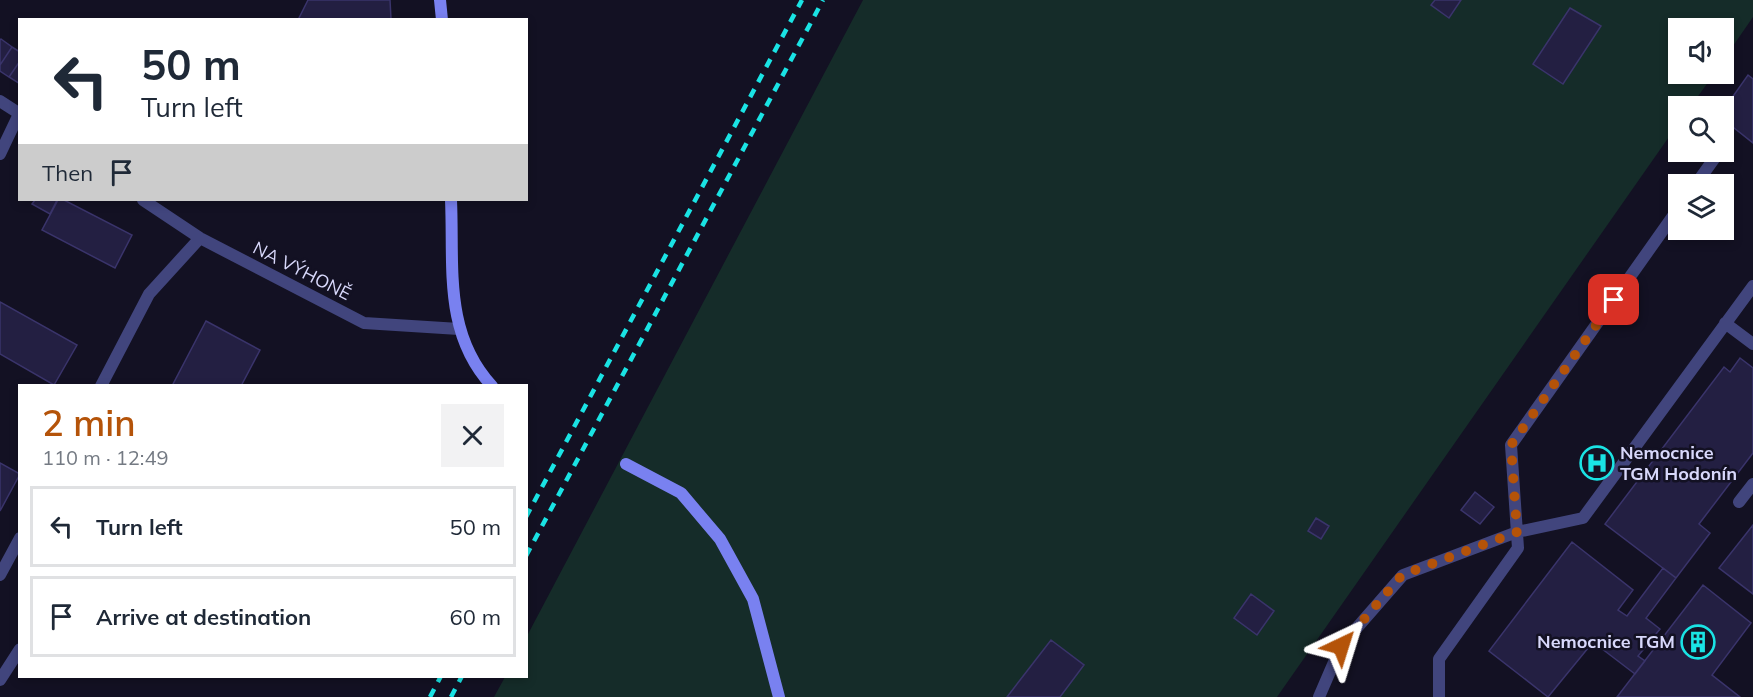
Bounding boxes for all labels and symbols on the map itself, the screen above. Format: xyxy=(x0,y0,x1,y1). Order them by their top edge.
street label: NA VÝHONĚ xyxy=(249,236,355,305)
pin xyxy=(1588,274,1639,325)
place label: Nemocnice TGM Hodonín xyxy=(1620,441,1737,485)
hospital icon: Nemocnice TGM Hodonín xyxy=(1579,445,1615,481)
position arrow xyxy=(1309,614,1373,678)
building icon: Nemocnice TGM xyxy=(1680,624,1716,660)
place label: Nemocnice TGM xyxy=(1537,630,1675,653)

